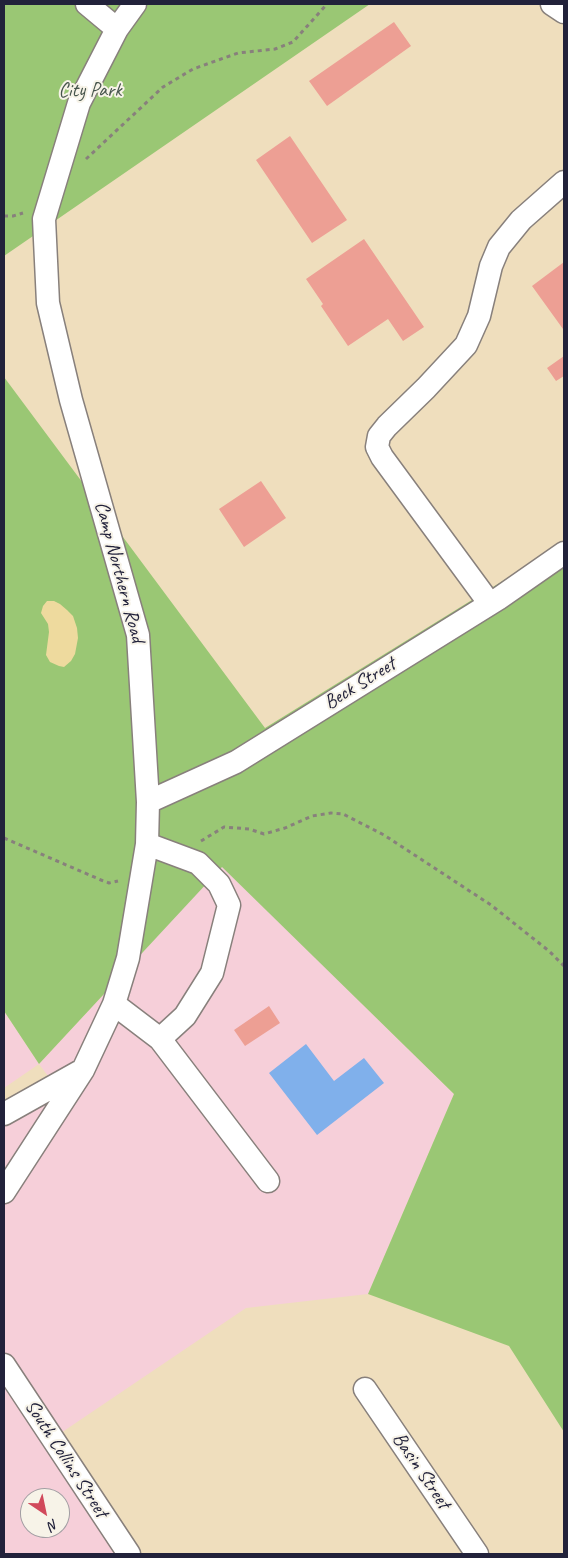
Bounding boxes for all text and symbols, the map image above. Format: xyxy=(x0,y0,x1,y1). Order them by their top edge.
park label: City Park xyxy=(58,79,122,103)
street label: Camp Northern Road xyxy=(89,499,149,645)
street label: Beck Street xyxy=(320,653,400,715)
street label: South Collins Street xyxy=(19,1396,113,1522)
street label: Basin Street xyxy=(387,1428,455,1514)
north arrow xyxy=(20,1488,70,1538)
text: N xyxy=(45,1516,61,1534)

